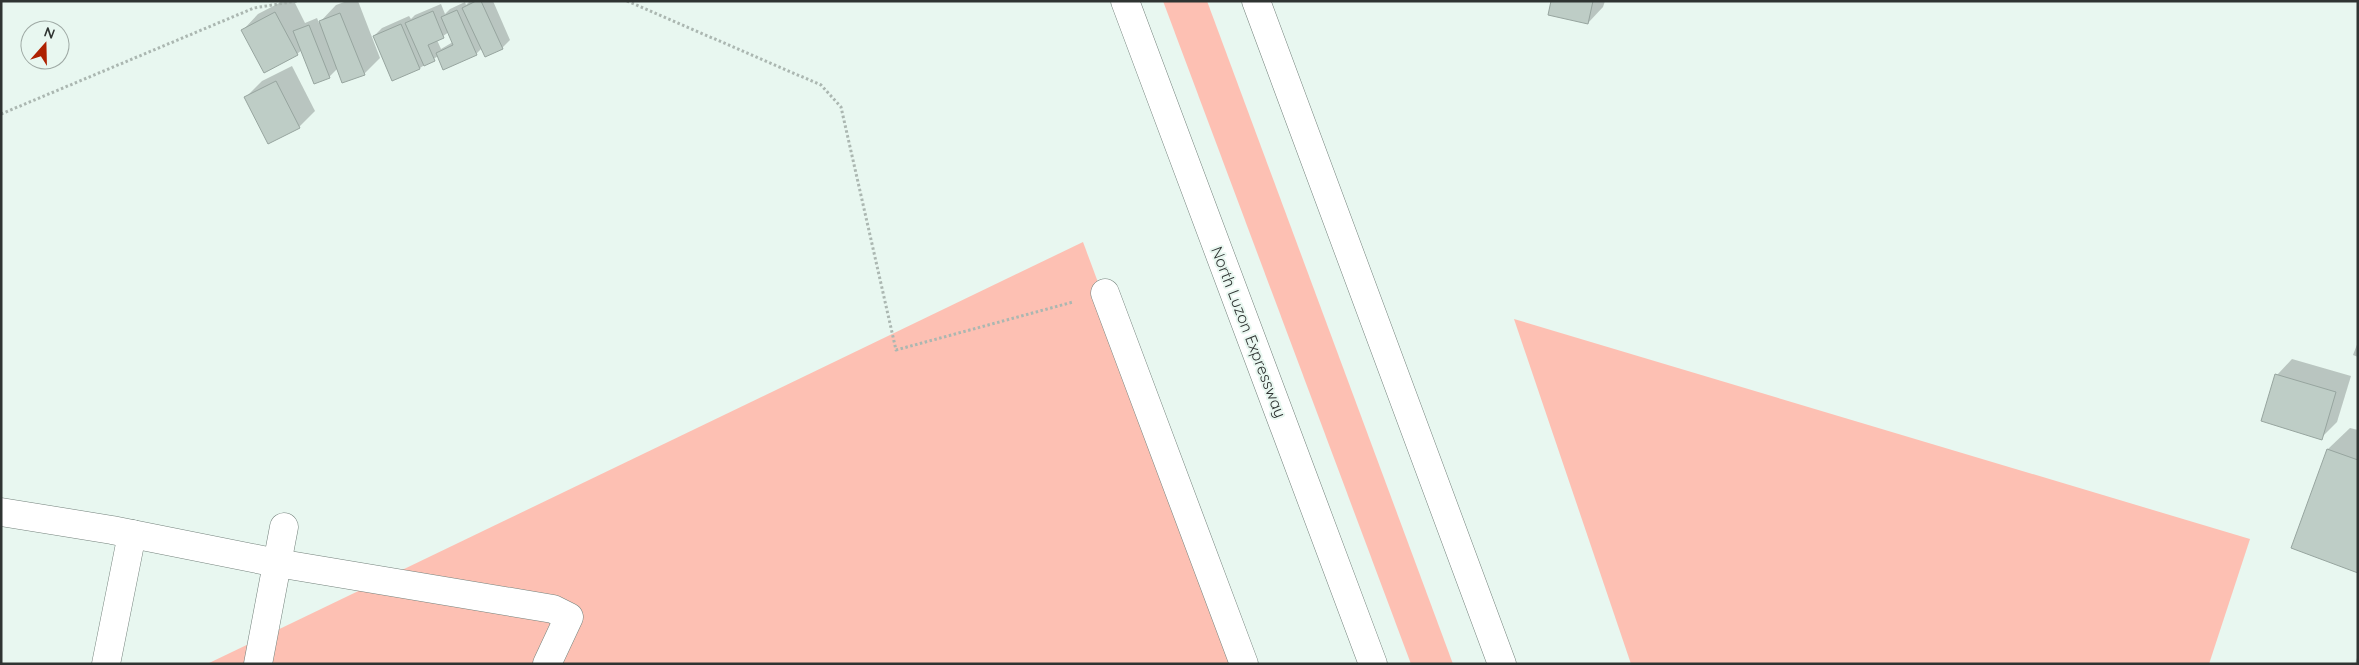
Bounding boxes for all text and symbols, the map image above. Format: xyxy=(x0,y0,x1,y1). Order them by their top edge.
north arrow xyxy=(20,20,70,70)
text: N xyxy=(42,23,57,43)
street label: North Luzon Expressway xyxy=(1207,243,1291,421)

